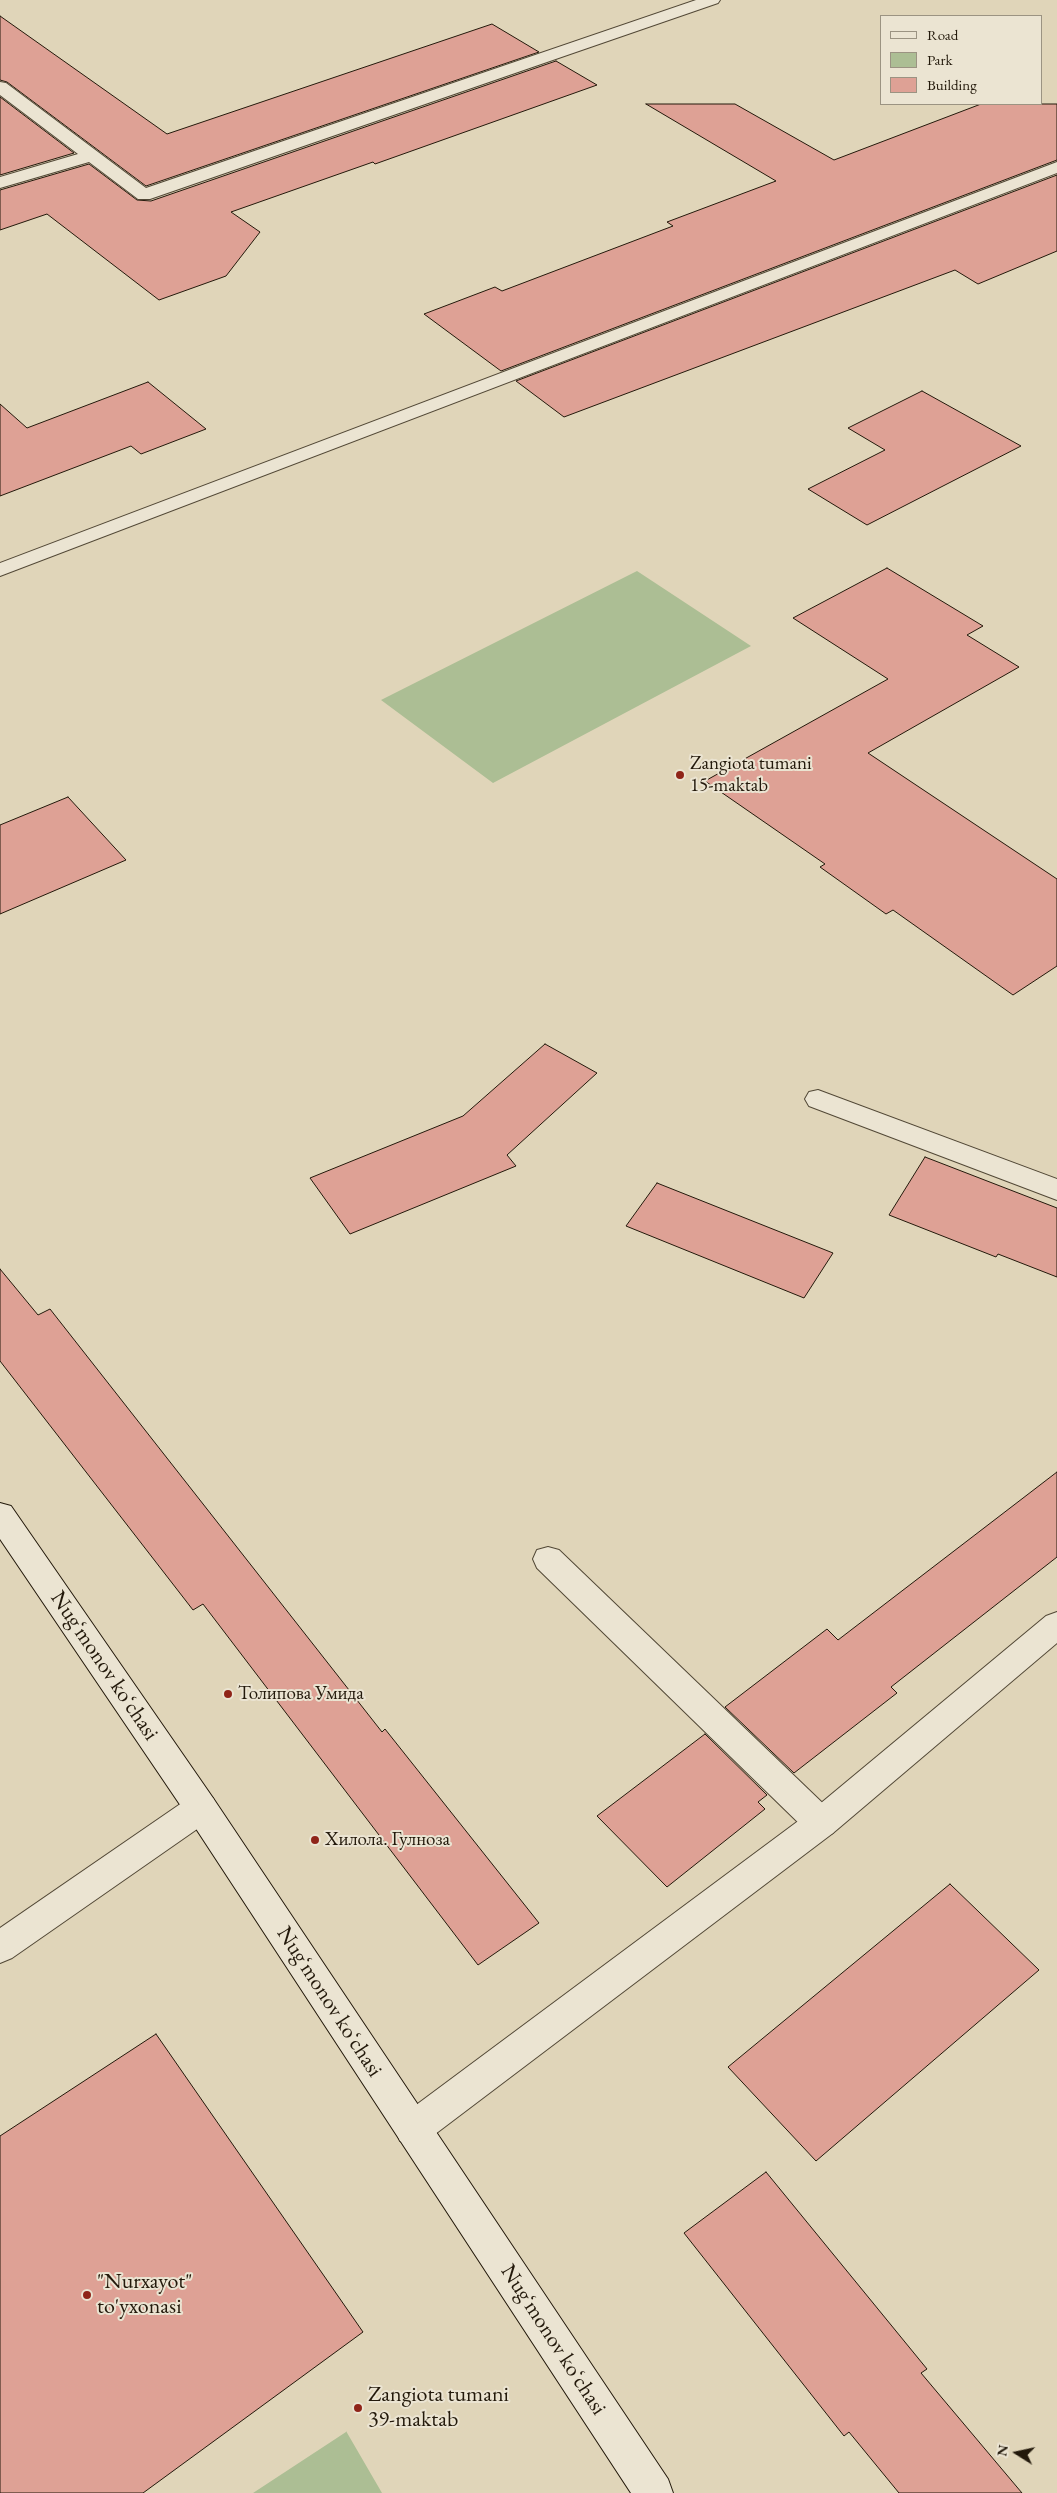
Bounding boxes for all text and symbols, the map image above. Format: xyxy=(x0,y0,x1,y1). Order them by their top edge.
legend xyxy=(880,15,1042,105)
text: Road xyxy=(927,25,958,44)
text: Park xyxy=(927,50,953,69)
text: Building xyxy=(927,75,977,94)
place label: Zangiota tumani 15-maktab xyxy=(690,753,812,797)
marker: Zangiota tumani 15-maktab xyxy=(674,769,686,781)
street label: Nugʻmonov koʻchasi xyxy=(44,1586,164,1746)
place label: Толипова Умида xyxy=(238,1683,364,1705)
marker: Толипова Умида xyxy=(222,1688,234,1700)
place label: Хилола. Гулноза xyxy=(325,1829,450,1851)
marker: Хилола. Гулноза xyxy=(309,1834,321,1846)
street label: Nugʻmonov koʻchasi xyxy=(270,1922,388,2082)
street label: Nugʻmonov koʻchasi xyxy=(494,2260,612,2420)
place label: "Nurxayot" to'yxonasi xyxy=(97,2269,192,2320)
marker: "Nurxayot" to'yxonasi xyxy=(81,2289,93,2301)
place label: Zangiota tumani 39-maktab xyxy=(368,2382,509,2434)
marker: Zangiota tumani 39-maktab xyxy=(352,2402,364,2414)
north arrow xyxy=(992,2428,1042,2478)
text: N xyxy=(992,2443,1012,2458)

